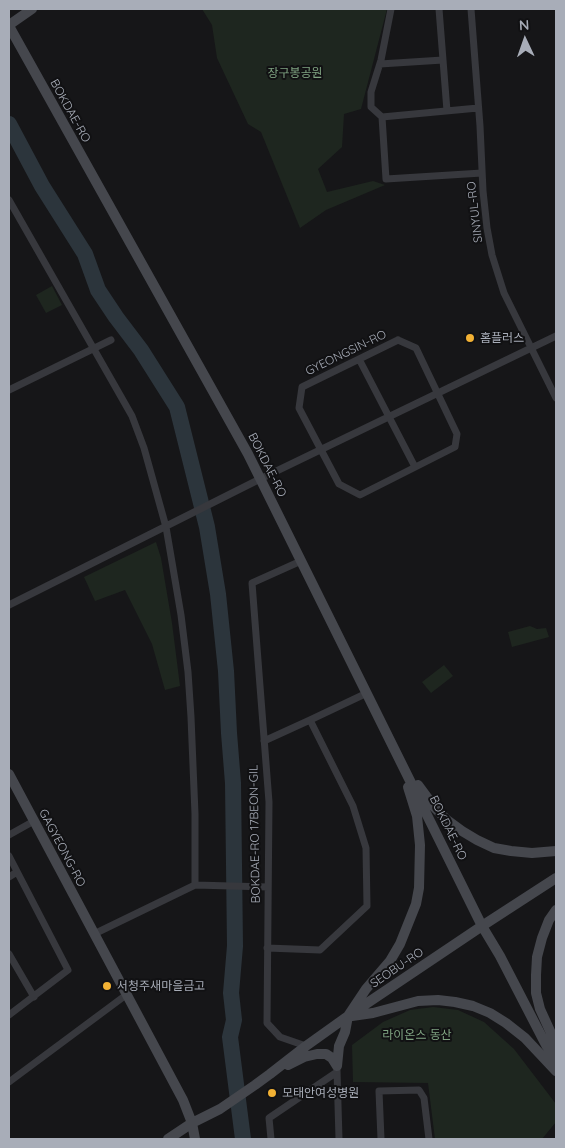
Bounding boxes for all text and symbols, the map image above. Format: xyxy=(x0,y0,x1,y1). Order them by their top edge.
north arrow xyxy=(500,15,550,65)
text: N xyxy=(519,16,530,34)
park label: 장구봉공원 xyxy=(267,66,323,80)
street label: BOKDAE-RO xyxy=(47,77,93,145)
street label: SINYUL-RO xyxy=(464,180,486,244)
street label: GYEONGSIN-RO xyxy=(303,327,389,379)
place label: 홈플러스 xyxy=(480,331,524,345)
marker: 홈플러스 xyxy=(464,332,476,344)
street label: BOKDAE-RO xyxy=(245,431,289,499)
street label: BOKDAE-RO 17BEON-GIL xyxy=(247,764,263,904)
street label: BOKDAE-RO xyxy=(426,793,470,863)
street label: GAGYEONG-RO xyxy=(36,807,88,889)
street label: SEOBU-RO xyxy=(368,945,426,991)
place label: 서청주새마을금고 xyxy=(117,979,205,993)
marker: 서청주새마을금고 xyxy=(101,980,113,992)
park label: 라이온스 동산 xyxy=(382,1028,452,1042)
place label: 모태안여성병원 xyxy=(282,1086,359,1100)
marker: 모태안여성병원 xyxy=(266,1087,278,1099)

